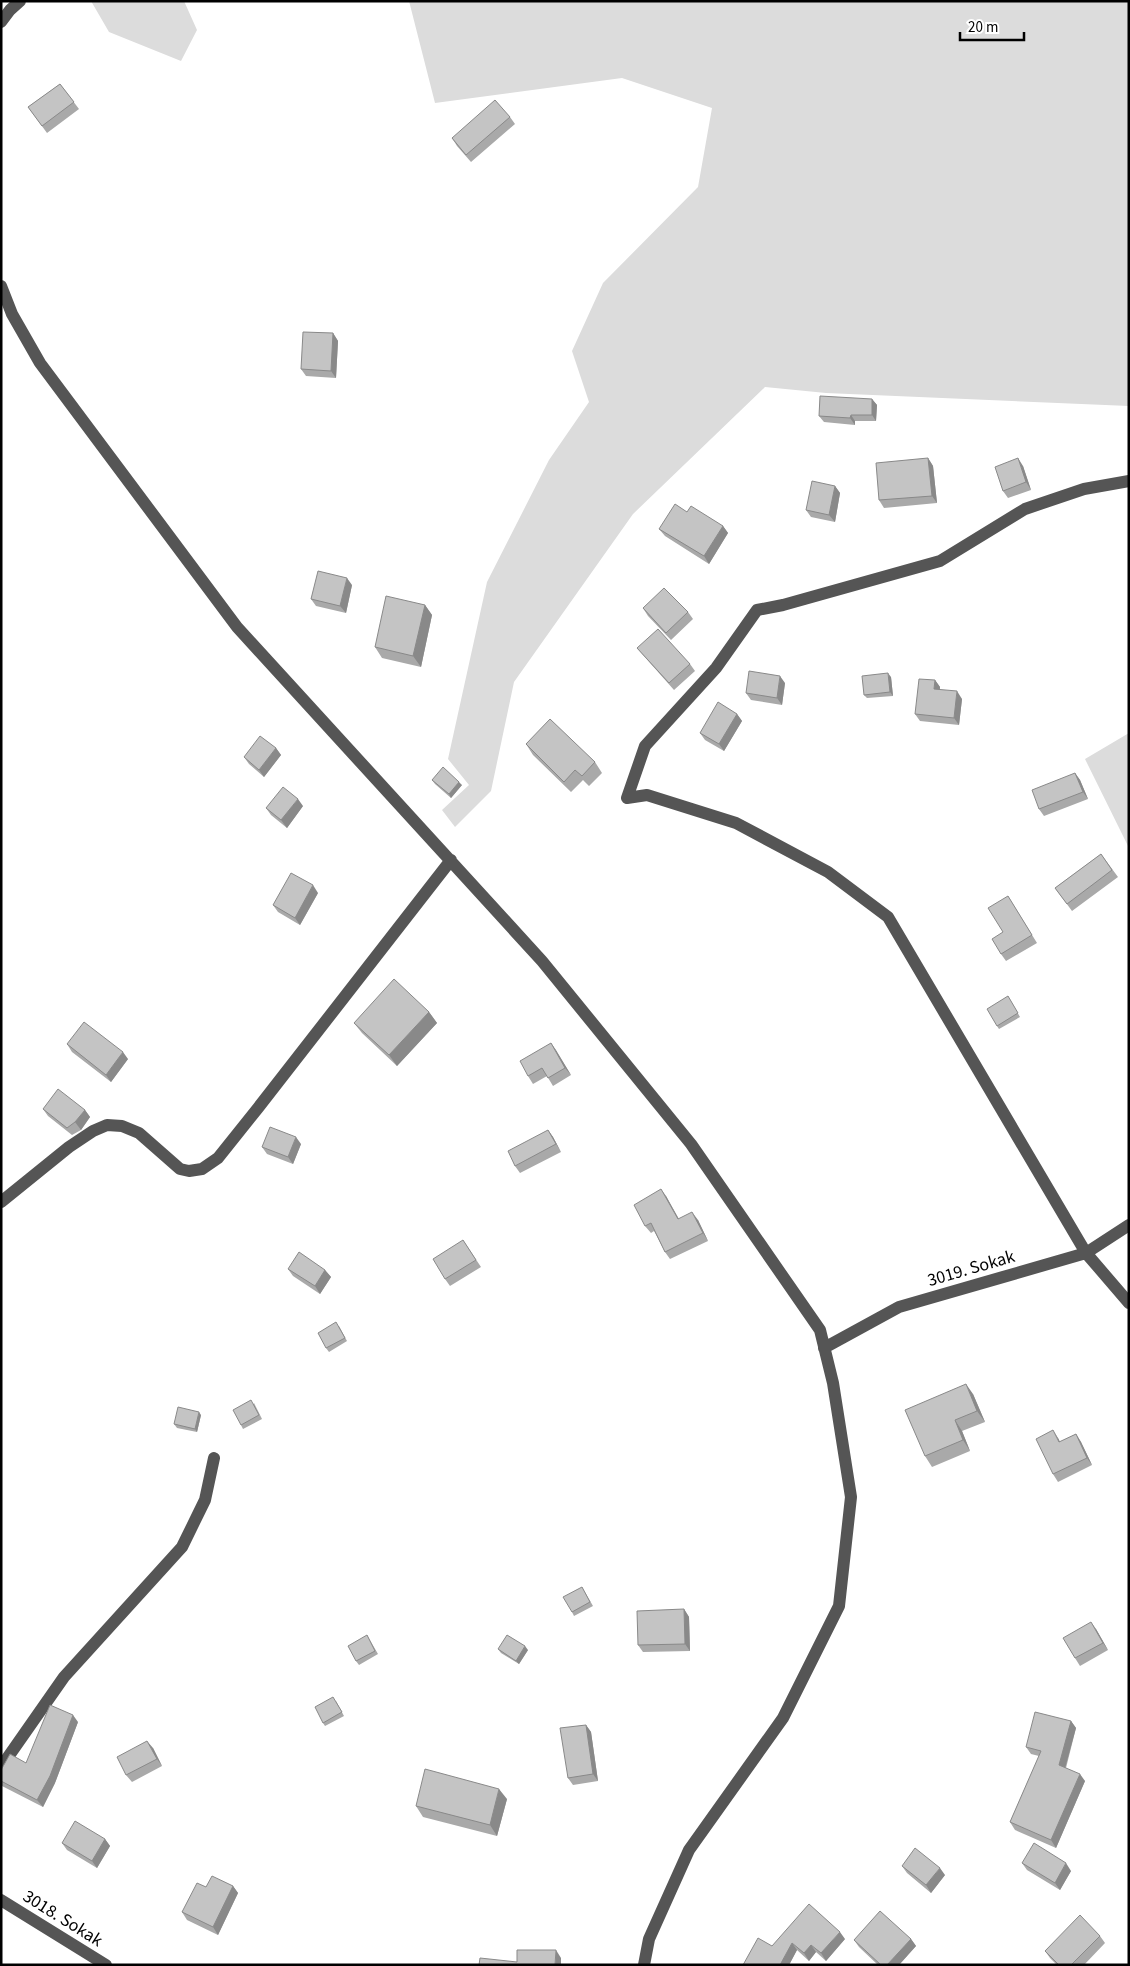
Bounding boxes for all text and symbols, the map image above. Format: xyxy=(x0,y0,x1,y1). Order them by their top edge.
scale bar xyxy=(960,10,1024,42)
text: 20 m xyxy=(968,17,998,38)
street label: 3019. Sokak xyxy=(924,1244,1018,1293)
street label: 3018. Sokak xyxy=(18,1884,108,1953)

